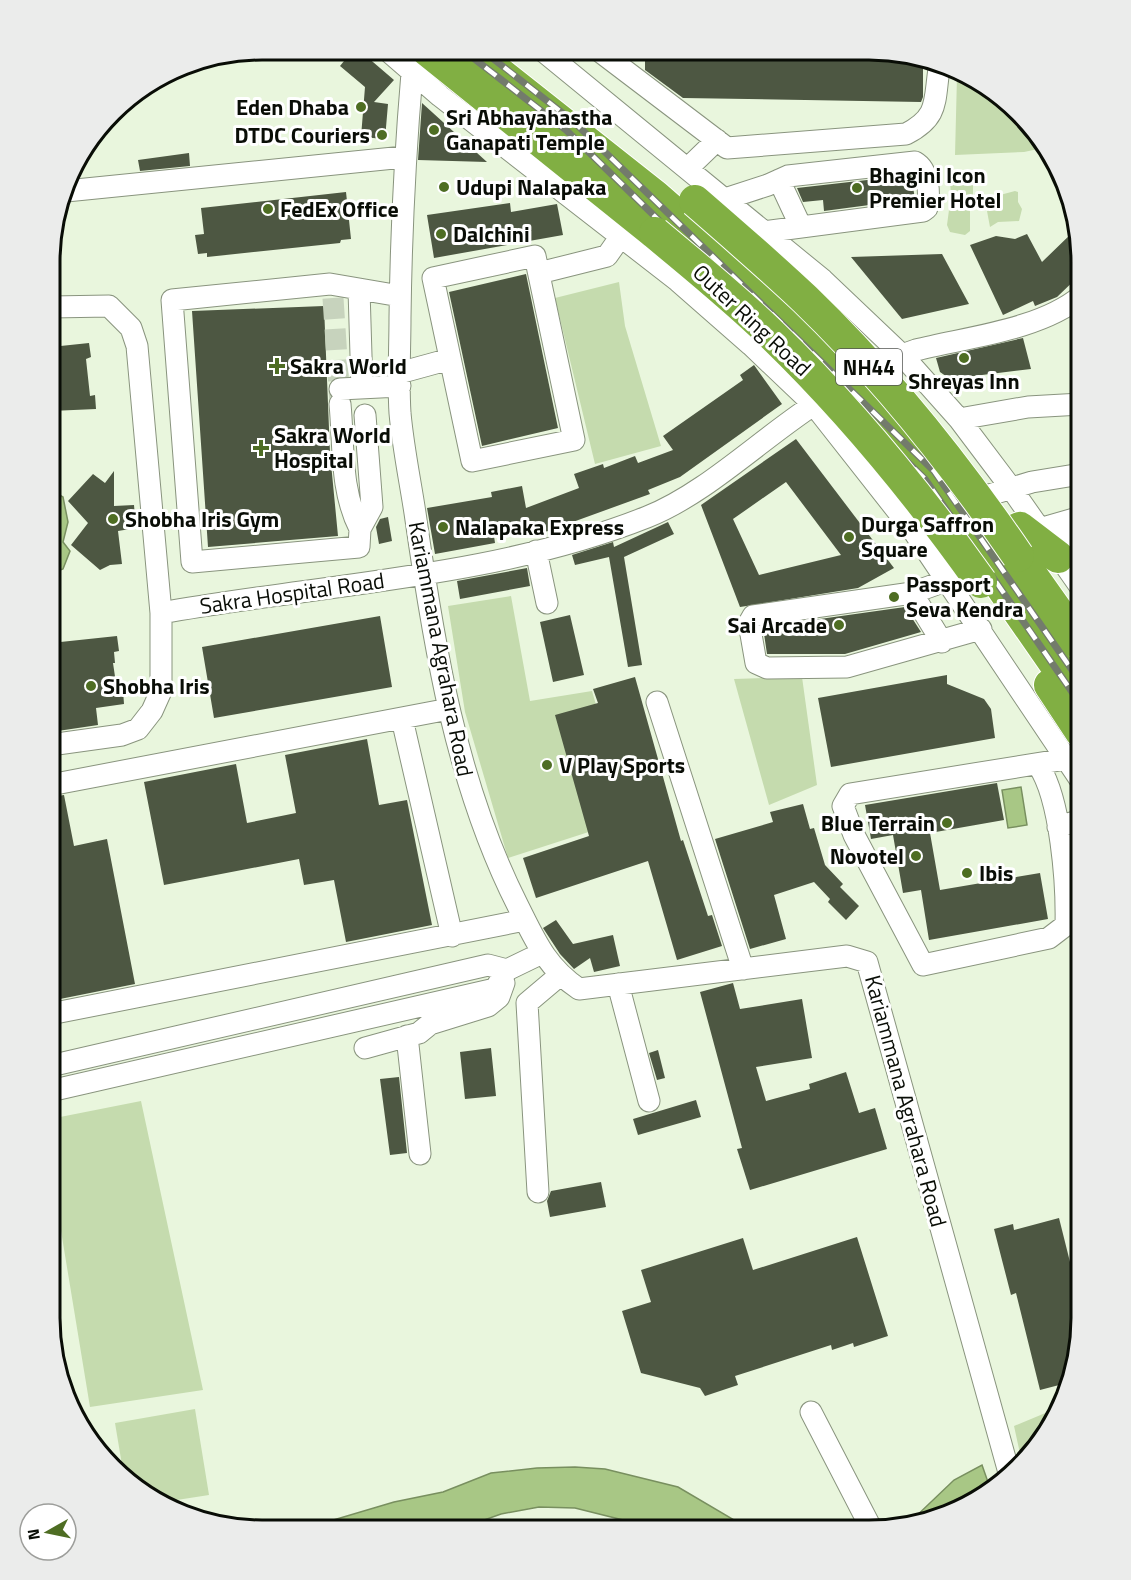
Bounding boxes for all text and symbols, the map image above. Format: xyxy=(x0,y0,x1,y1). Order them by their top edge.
place label: Eden Dhaba xyxy=(236,90,349,124)
marker: Eden Dhaba xyxy=(354,100,368,114)
place label: Sri Abhayahastha Ganapati Temple xyxy=(446,100,612,159)
place label: DTDC Couriers xyxy=(234,118,370,152)
marker: Sri Abhayahastha Ganapati Temple xyxy=(427,123,441,137)
marker: DTDC Couriers xyxy=(375,128,389,142)
place label: Bhagini Icon Premier Hotel xyxy=(869,158,1001,217)
place label: Udupi Nalapaka xyxy=(456,170,606,204)
marker: Udupi Nalapaka xyxy=(437,180,451,194)
marker: Bhagini Icon Premier Hotel xyxy=(850,181,864,195)
place label: FedEx Office xyxy=(280,192,399,226)
marker: FedEx Office xyxy=(261,202,275,216)
place label: Dalchini xyxy=(453,217,530,251)
marker: Dalchini xyxy=(434,227,448,241)
street label: Outer Ring Road xyxy=(685,256,819,384)
place label: Sakra World xyxy=(290,349,407,383)
road number: NH44 xyxy=(836,349,902,385)
marker: Shreyas Inn xyxy=(957,351,971,365)
marker: Sakra World xyxy=(268,357,286,375)
place label: Shreyas Inn xyxy=(908,364,1020,398)
place label: Sakra World Hospital xyxy=(274,418,391,477)
marker: Sakra World Hospital xyxy=(252,439,270,457)
place label: Shobha Iris Gym xyxy=(125,502,279,536)
place label: Durga Saffron Square xyxy=(861,507,994,566)
place label: Nalapaka Express xyxy=(455,510,624,544)
marker: Shobha Iris Gym xyxy=(106,512,120,526)
street label: Kariammana Agrahara Road xyxy=(400,518,482,780)
marker: Nalapaka Express xyxy=(436,520,450,534)
marker: Durga Saffron Square xyxy=(842,530,856,544)
street label: Sakra Hospital Road xyxy=(197,563,387,623)
place label: Passport Seva Kendra xyxy=(906,567,1024,626)
marker: Passport Seva Kendra xyxy=(887,590,901,604)
place label: Sai Arcade xyxy=(727,608,827,642)
marker: Sai Arcade xyxy=(832,618,846,632)
place label: Shobha Iris xyxy=(103,669,210,703)
marker: Shobha Iris xyxy=(84,679,98,693)
place label: V Play Sports xyxy=(559,748,685,782)
marker: V Play Sports xyxy=(540,758,554,772)
place label: Blue Terrain xyxy=(821,806,935,840)
marker: Blue Terrain xyxy=(940,816,954,830)
place label: Novotel xyxy=(830,839,904,873)
marker: Novotel xyxy=(909,849,923,863)
place label: Ibis xyxy=(979,856,1013,890)
marker: Ibis xyxy=(960,866,974,880)
street label: Kariammana Agrahara Road xyxy=(856,971,956,1231)
north arrow xyxy=(18,1502,78,1562)
text: N xyxy=(20,1527,46,1542)

